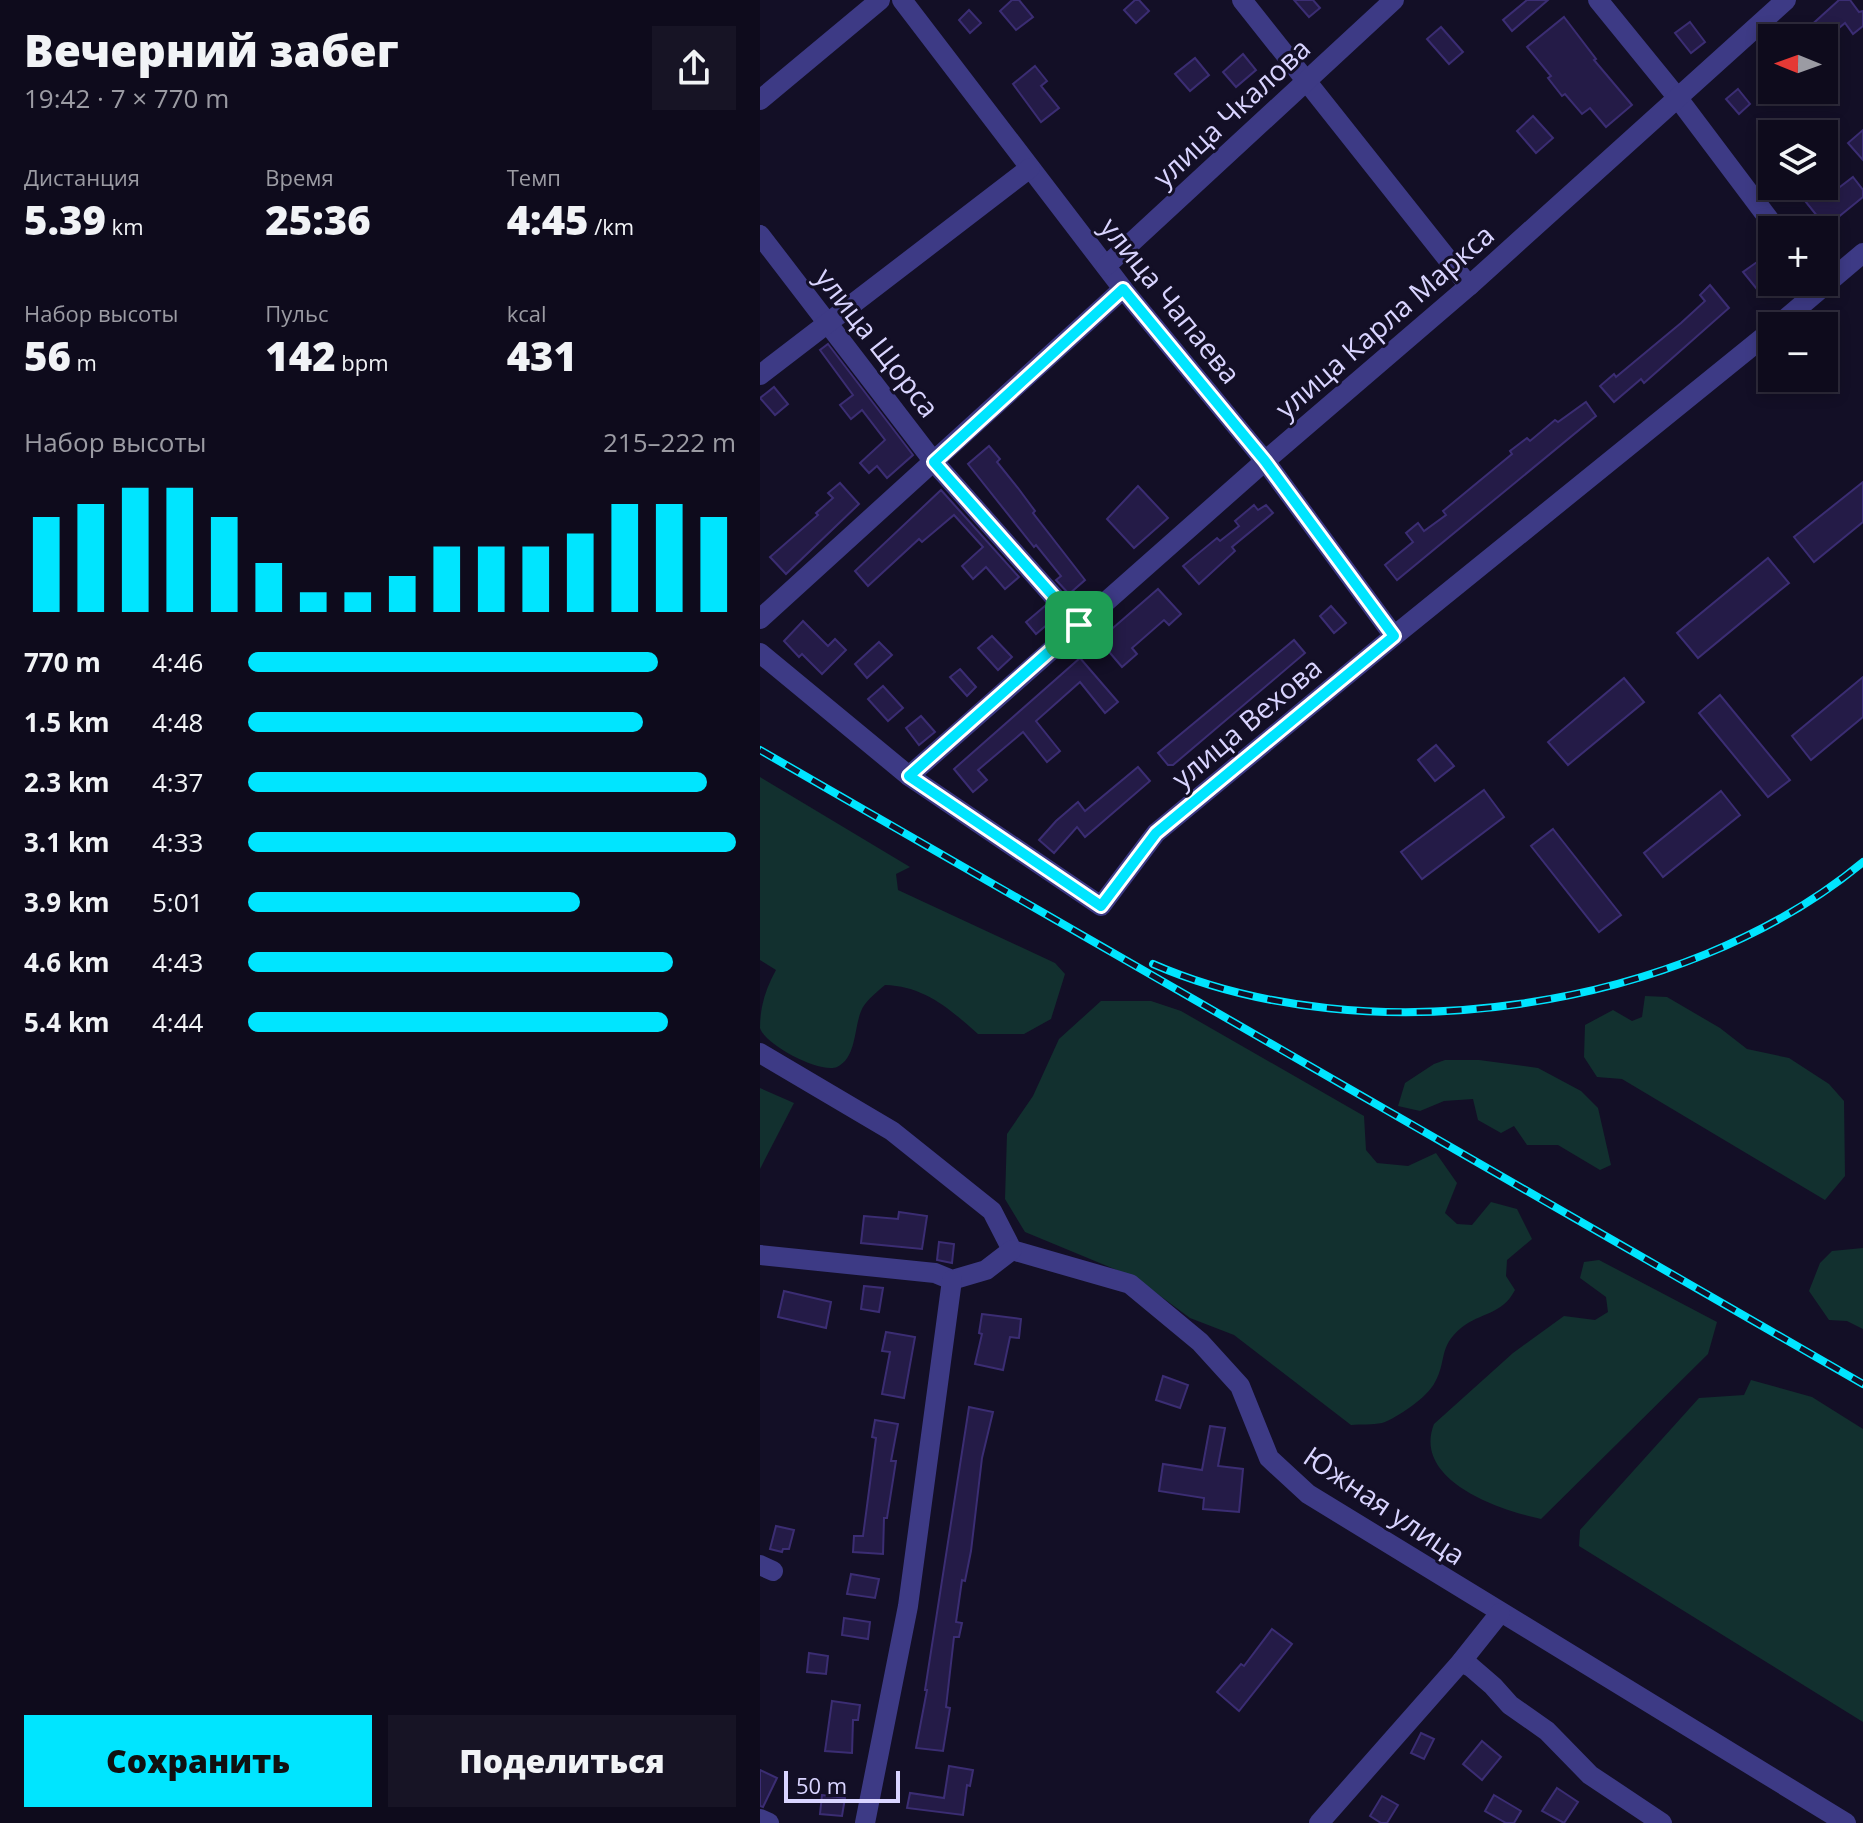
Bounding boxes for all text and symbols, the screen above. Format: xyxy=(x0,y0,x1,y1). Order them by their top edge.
text: Вечерний забег xyxy=(24,20,399,80)
north arrow xyxy=(1758,24,1838,104)
map controls xyxy=(1758,24,1838,392)
button: share xyxy=(652,26,736,110)
street label: улица Чкалова xyxy=(1144,29,1318,195)
text: 19:42 · 7 × 770 m xyxy=(24,80,229,116)
button: layers xyxy=(1758,120,1838,200)
text: Дистанция xyxy=(24,162,140,192)
text: Время xyxy=(265,162,334,192)
text: Темп xyxy=(507,162,561,192)
text: 5.39 xyxy=(24,192,106,247)
text: 25:36 xyxy=(265,192,371,247)
text: 4:45 xyxy=(507,192,589,247)
street label: улица Чапаева xyxy=(1092,209,1250,391)
text: km xyxy=(106,211,144,241)
text: /km xyxy=(589,211,634,241)
street label: улица Карла Маркса xyxy=(1267,215,1501,427)
button: + xyxy=(1758,216,1838,296)
street label: улица Щорса xyxy=(808,259,948,425)
text: Набор высоты xyxy=(24,298,179,328)
text: Пульс xyxy=(265,298,328,328)
text: kcal xyxy=(507,298,547,328)
button: − xyxy=(1758,312,1838,392)
text: 56 xyxy=(24,328,71,383)
text: 142 xyxy=(265,328,336,383)
text: 431 xyxy=(507,328,577,383)
text: m xyxy=(71,347,97,377)
text: bpm xyxy=(336,347,389,377)
text: Набор высоты xyxy=(24,424,207,460)
text: 215–222 m xyxy=(603,424,736,460)
pin xyxy=(1045,591,1113,659)
icon: arrive xyxy=(1057,603,1101,647)
text: 770 m xyxy=(24,644,101,680)
text: 4:46 xyxy=(152,644,203,680)
street label: улица Вехова xyxy=(1163,648,1329,796)
text: 1.5 km xyxy=(24,704,110,740)
text: 4:48 xyxy=(152,704,203,740)
text: 2.3 km xyxy=(24,764,110,800)
text: 4:37 xyxy=(152,764,203,800)
text: 3.1 km xyxy=(24,824,110,860)
text: 4:33 xyxy=(152,824,203,860)
text: 3.9 km xyxy=(24,884,110,920)
text: 5:01 xyxy=(152,884,203,920)
text: 4.6 km xyxy=(24,944,110,980)
text: 4:43 xyxy=(152,944,203,980)
text: 5.4 km xyxy=(24,1004,110,1040)
text: 4:44 xyxy=(152,1004,203,1040)
street label: Южная улица xyxy=(1297,1437,1473,1573)
button: Сохранить xyxy=(24,1715,372,1807)
button: Поделиться xyxy=(388,1715,736,1807)
scale bar xyxy=(784,1767,900,1803)
text: 50 m xyxy=(796,1770,847,1800)

